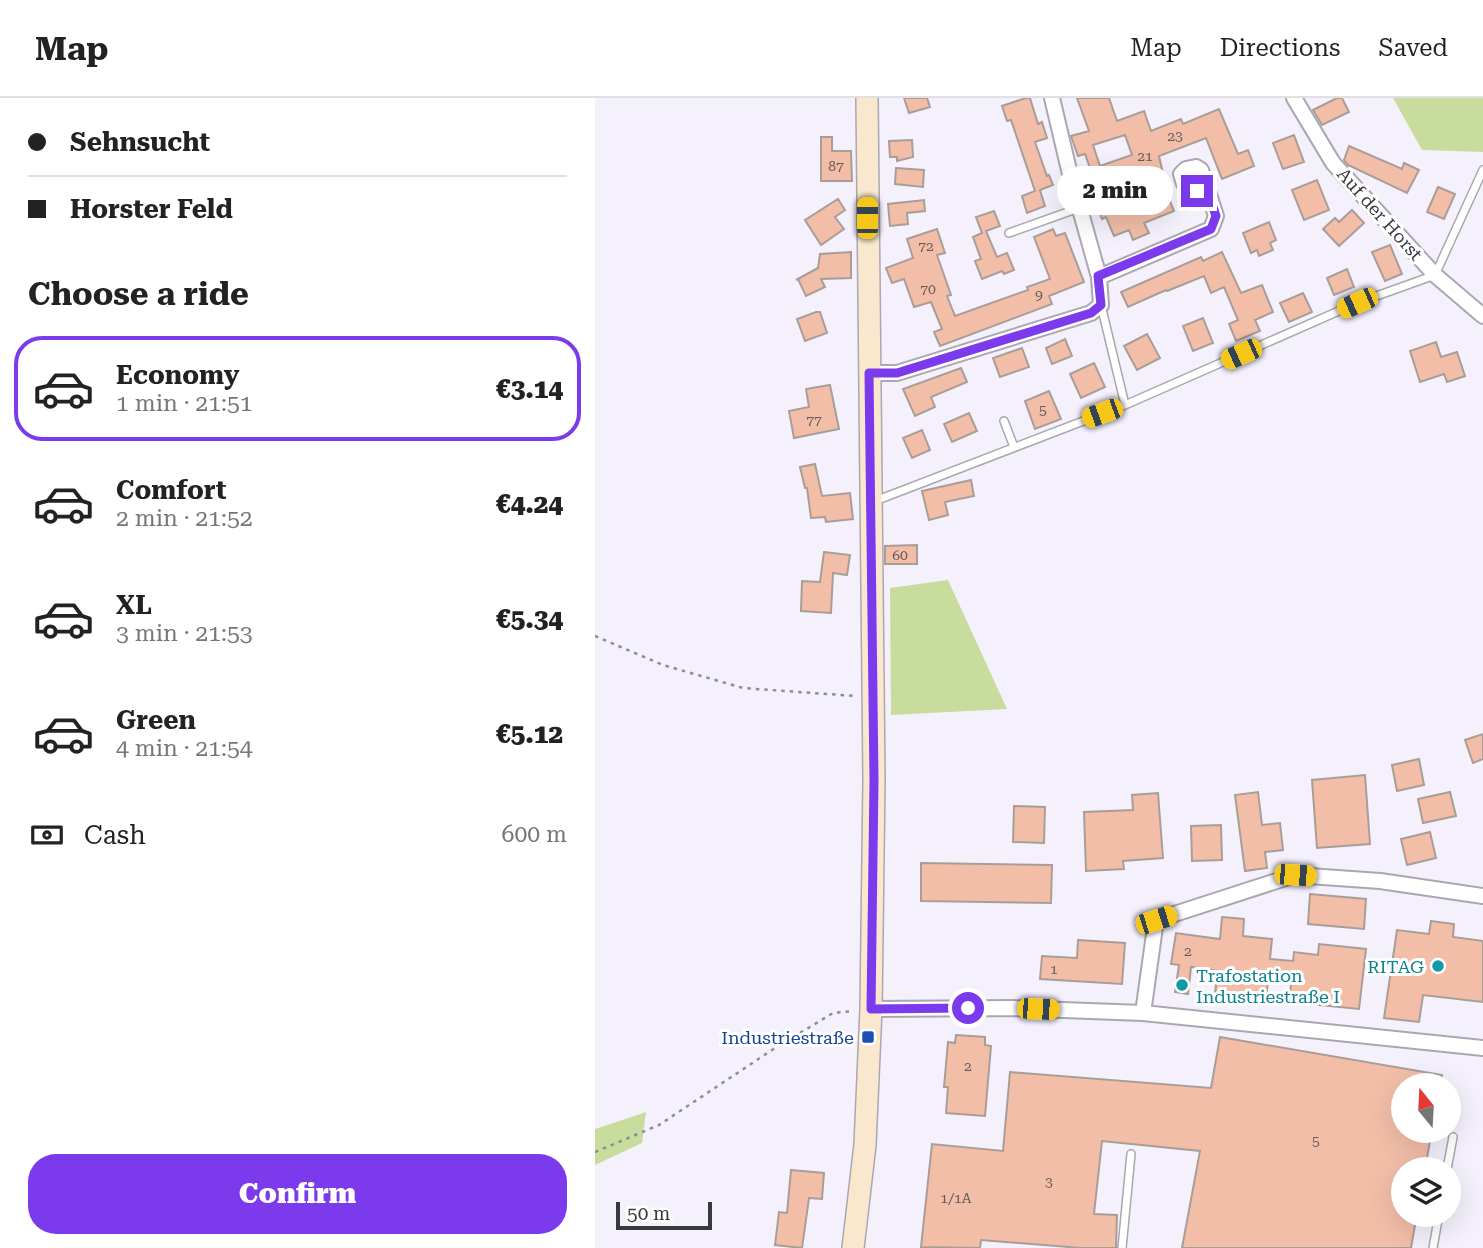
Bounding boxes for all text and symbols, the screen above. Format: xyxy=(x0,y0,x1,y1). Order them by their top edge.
text: Map xyxy=(35,29,109,68)
text: Map xyxy=(1130,34,1182,62)
text: Directions xyxy=(1220,34,1340,62)
text: Saved xyxy=(1378,34,1448,62)
text: Sehnsucht xyxy=(70,127,210,157)
house number: 23 xyxy=(1167,128,1183,144)
house number: 21 xyxy=(1137,148,1153,164)
house number: 87 xyxy=(828,158,844,174)
street label: Auf der Horst xyxy=(1333,163,1427,265)
callout: 2 min xyxy=(1057,166,1173,216)
route end xyxy=(1181,175,1213,207)
text: 2 min xyxy=(1083,177,1147,204)
text: Horster Feld xyxy=(70,194,233,224)
car xyxy=(857,197,878,239)
house number: 72 xyxy=(918,238,934,254)
text: Choose a ride xyxy=(28,275,249,313)
house number: 70 xyxy=(920,281,936,297)
car xyxy=(1334,285,1381,321)
house number: 9 xyxy=(1035,287,1043,303)
car xyxy=(1218,336,1265,372)
icon: car xyxy=(32,357,95,420)
text: Economy xyxy=(116,360,239,390)
text: €3.14 xyxy=(496,374,563,404)
text: 1 min · 21:51 xyxy=(116,390,253,417)
car xyxy=(1079,396,1126,430)
house number: 5 xyxy=(1039,402,1047,418)
house number: 77 xyxy=(806,412,822,428)
icon: car xyxy=(32,472,95,535)
text: Comfort xyxy=(116,475,226,505)
text: €4.24 xyxy=(496,489,563,519)
text: 2 min · 21:52 xyxy=(116,505,253,532)
house number: 60 xyxy=(892,547,908,563)
icon: car xyxy=(32,587,95,650)
text: XL xyxy=(116,590,152,620)
text: €5.34 xyxy=(496,604,563,634)
text: 3 min · 21:53 xyxy=(116,620,253,647)
icon: car xyxy=(32,702,95,765)
text: Green xyxy=(116,705,196,735)
text: €5.12 xyxy=(496,719,563,749)
text: 4 min · 21:54 xyxy=(116,735,253,762)
icon: cash xyxy=(28,816,66,854)
text: Cash xyxy=(84,820,146,850)
text: 600 m xyxy=(502,821,567,848)
car xyxy=(1274,863,1317,887)
car xyxy=(1133,904,1180,936)
house number: 2 xyxy=(1184,943,1192,959)
place label: RITAG xyxy=(1367,956,1424,977)
marker: RITAG xyxy=(1430,958,1446,974)
house number: 1 xyxy=(1050,961,1058,977)
place label: Trafostation Industriestraße I xyxy=(1196,965,1340,1007)
marker: Trafostation Industriestraße I xyxy=(1174,977,1190,993)
route start xyxy=(952,992,984,1024)
car xyxy=(1017,998,1060,1020)
place label: Industriestraße xyxy=(721,1027,854,1048)
marker: Industriestraße xyxy=(860,1029,876,1045)
house number: 2 xyxy=(964,1058,972,1074)
north arrow xyxy=(1391,1073,1461,1143)
map controls xyxy=(1391,1073,1461,1227)
house number: 5 xyxy=(1312,1133,1320,1149)
button: Confirm xyxy=(28,1154,567,1234)
button: layers xyxy=(1391,1157,1461,1227)
house number: 3 xyxy=(1045,1174,1053,1190)
house number: 1/1A xyxy=(940,1190,972,1206)
scale bar xyxy=(616,1199,712,1231)
text: 50 m xyxy=(627,1202,670,1225)

